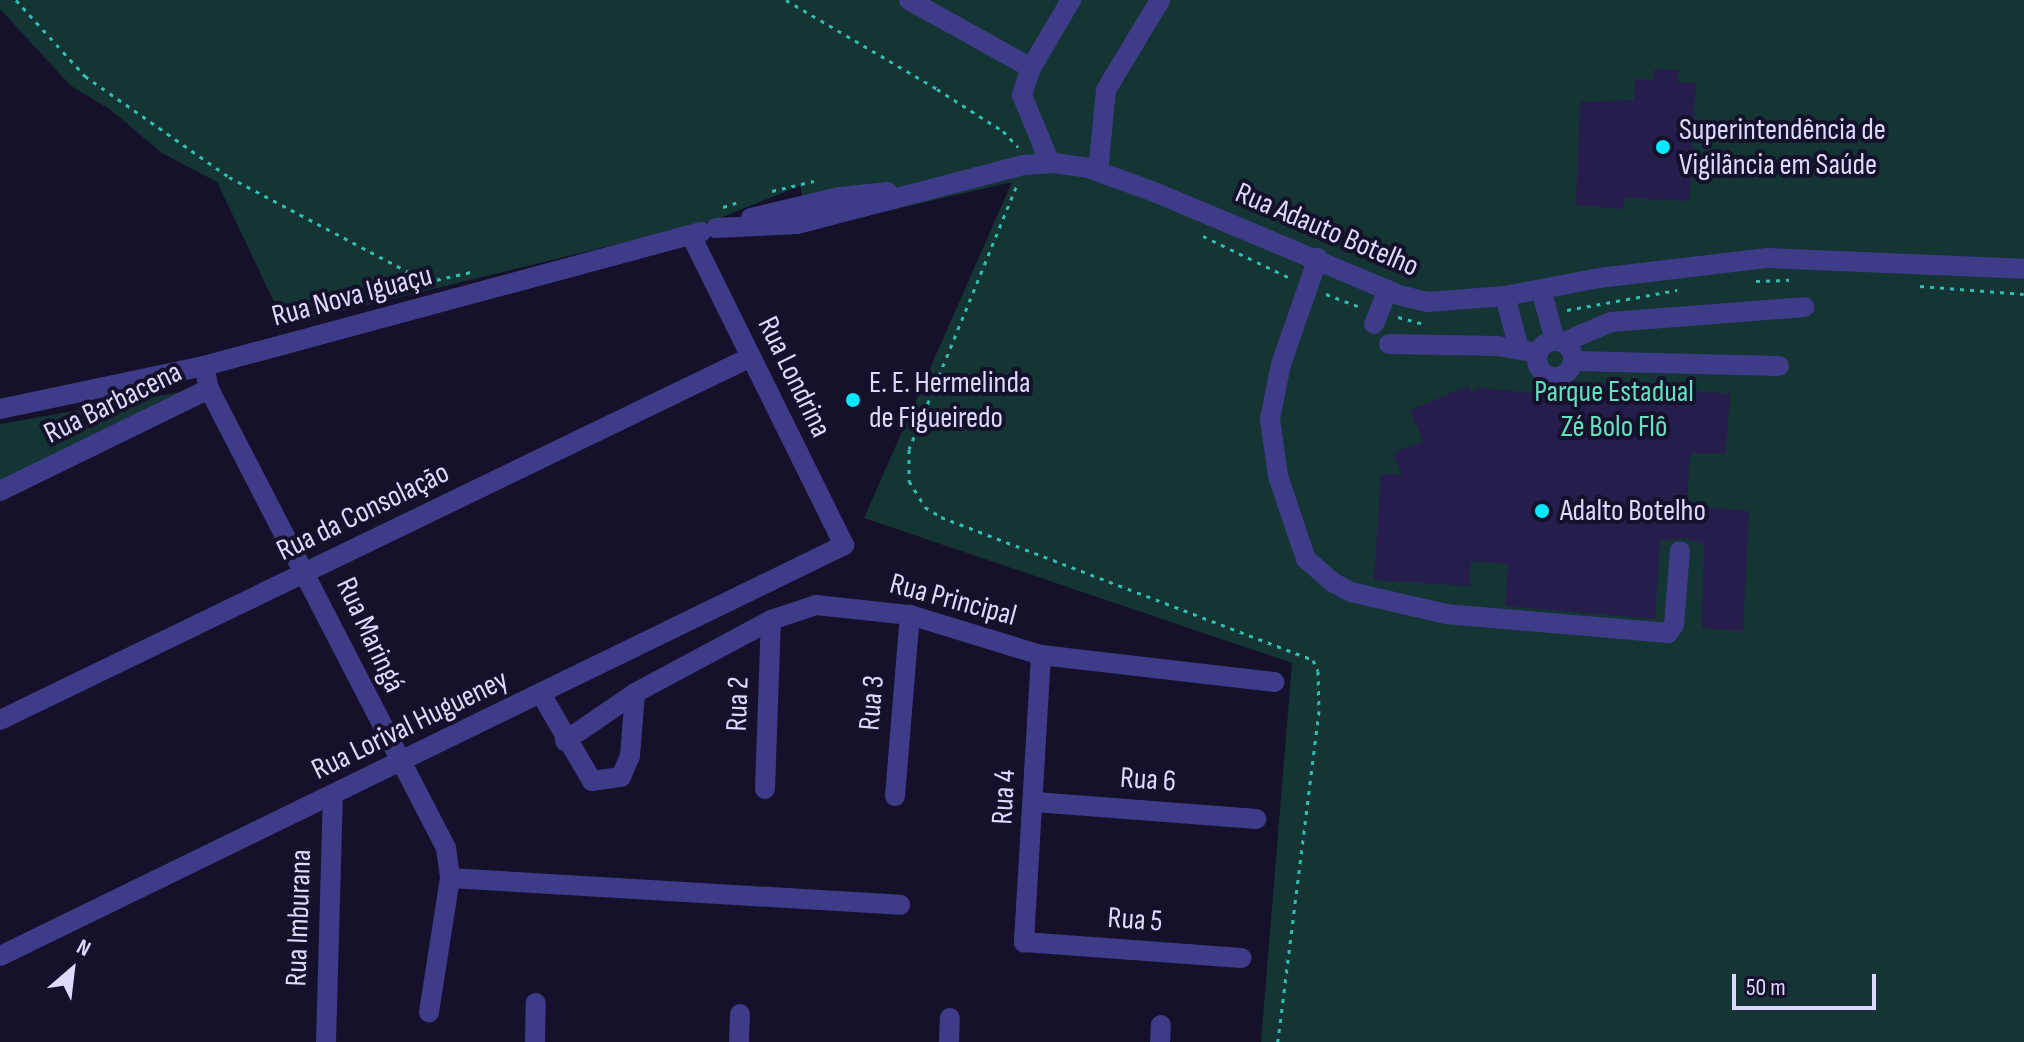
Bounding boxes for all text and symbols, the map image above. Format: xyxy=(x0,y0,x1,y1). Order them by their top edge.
place label: Superintendência de Vigilância em Saúde xyxy=(1679,112,1886,182)
marker: Superintendência de Vigilância em Saúde xyxy=(1654,138,1672,156)
street label: Rua Adauto Botelho xyxy=(1230,175,1424,285)
street label: Rua Nova Iguaçu xyxy=(268,257,436,335)
street label: Rua Londrina xyxy=(749,311,839,443)
street label: Rua Barbacena xyxy=(38,354,188,452)
place label: E. E. Hermelinda de Figueiredo xyxy=(869,365,1031,436)
park label: Parque Estadual Zé Bolo Flô xyxy=(1534,374,1694,444)
marker: E. E. Hermelinda de Figueiredo xyxy=(844,391,862,409)
street label: Rua da Consolação xyxy=(271,455,455,569)
place label: Adalto Botelho xyxy=(1560,493,1706,529)
marker: Adalto Botelho xyxy=(1531,500,1553,522)
street label: Rua Principal xyxy=(886,566,1020,634)
street label: Rua Maringá xyxy=(328,572,412,698)
street label: Rua Lorival Hugueney xyxy=(306,662,514,788)
street label: Rua 3 xyxy=(852,674,892,732)
street label: Rua 2 xyxy=(719,676,757,732)
street label: Rua 6 xyxy=(1119,760,1177,800)
street label: Rua 4 xyxy=(985,768,1023,826)
street label: Rua Imburana xyxy=(279,849,319,987)
street label: Rua 5 xyxy=(1106,900,1164,940)
north arrow xyxy=(32,930,112,1010)
text: N xyxy=(72,934,95,963)
scale bar xyxy=(1736,958,1880,1008)
text: 50 m xyxy=(1746,973,1786,1002)

